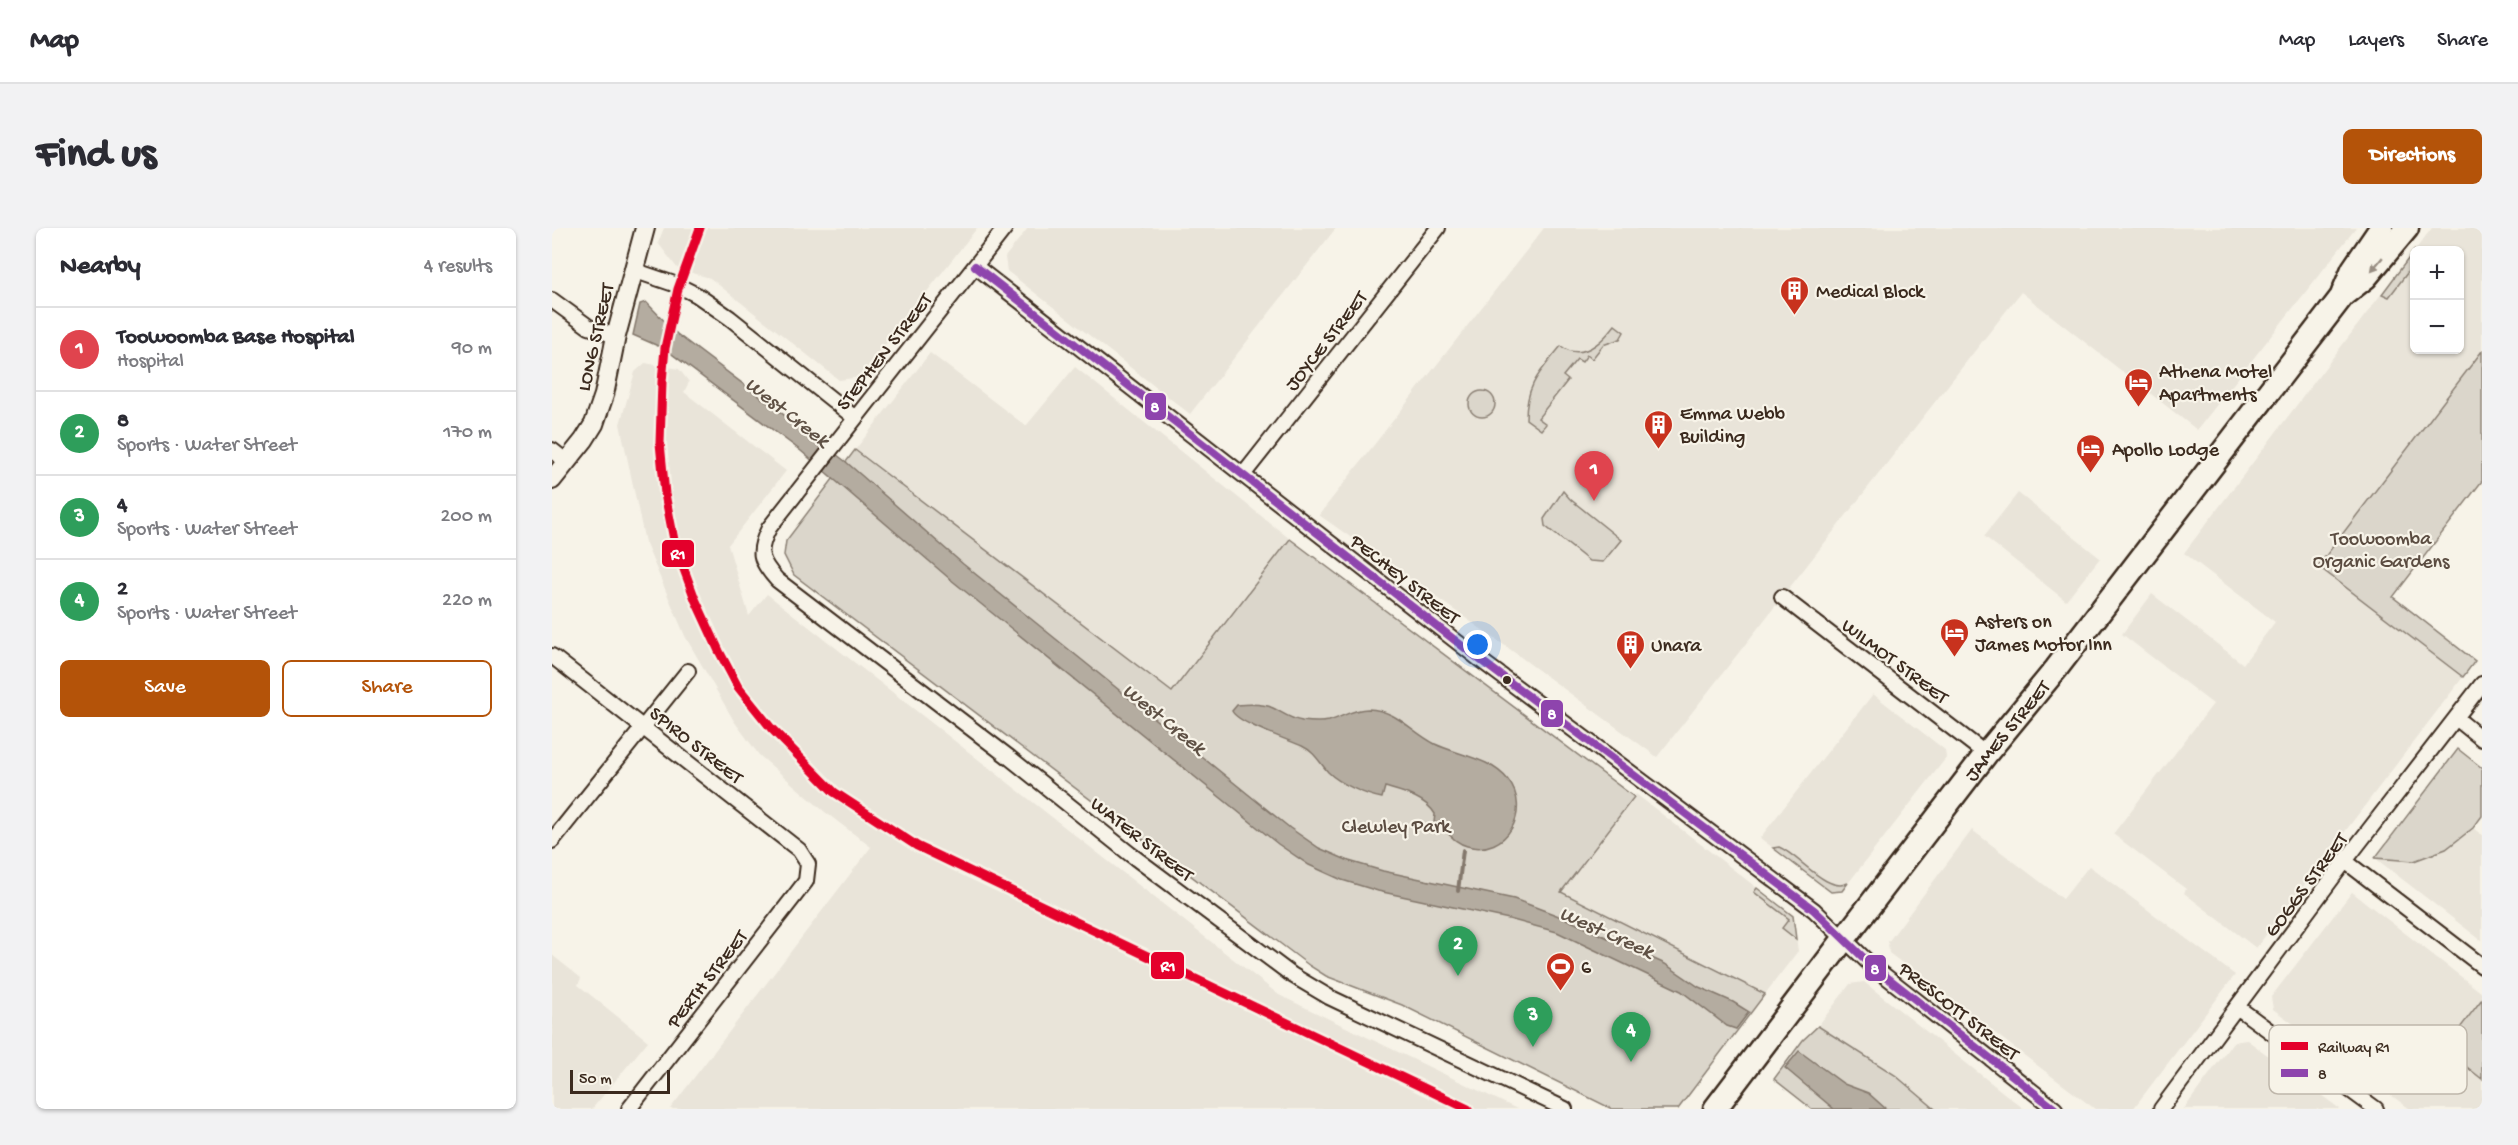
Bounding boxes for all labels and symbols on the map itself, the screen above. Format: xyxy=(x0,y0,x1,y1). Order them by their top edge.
one-way arrow xyxy=(2371,256,2384,271)
building icon: Medical Block xyxy=(1779,274,1811,316)
street label: LONG STREET xyxy=(574,280,621,394)
place label: Medical Block xyxy=(1816,282,1926,305)
street label: JOYCE STREET xyxy=(1282,287,1375,397)
street label: STEPHEN STREET xyxy=(833,289,939,416)
place label: Athena Motel Apartments xyxy=(2159,362,2273,408)
hotel icon: Athena Motel Apartments xyxy=(2122,366,2154,408)
water label: West Creek xyxy=(739,373,835,456)
line badge: 8 xyxy=(1144,392,1167,421)
text: 8 xyxy=(1151,400,1160,419)
place label: Emma Webb Building xyxy=(1679,404,1786,450)
building icon: Emma Webb Building xyxy=(1643,408,1675,450)
hotel icon: Apollo Lodge xyxy=(2075,432,2107,474)
place label: Apollo Lodge xyxy=(2112,440,2220,463)
pin: 1 xyxy=(1574,452,1614,501)
park label: Toowoomba Organic Gardens xyxy=(2313,529,2450,575)
street label: PECHEY STREET xyxy=(1344,530,1464,631)
line badge: R1 xyxy=(661,539,695,568)
text: R1 xyxy=(670,547,685,566)
place label: Asters on James Motor Inn xyxy=(1975,612,2112,658)
street label: WILMOT STREET xyxy=(1836,615,1953,711)
hotel icon: Asters on James Motor Inn xyxy=(1938,616,1970,658)
building icon: Unara xyxy=(1614,628,1646,670)
your location xyxy=(1463,630,1492,659)
place label: Unara xyxy=(1651,636,1702,659)
unlabelled marker xyxy=(1501,674,1513,686)
street label: JAMES STREET xyxy=(1961,676,2057,787)
water label: West Creek xyxy=(1116,680,1211,764)
line badge: 8 xyxy=(1540,699,1564,728)
street label: SPIRO STREET xyxy=(643,703,747,791)
text: 8 xyxy=(1548,707,1557,726)
street label: WATER STREET xyxy=(1085,793,1198,889)
park label: Clewley Park xyxy=(1342,817,1452,840)
street label: GOGGS STREET xyxy=(2261,829,2355,943)
water label: West Creek xyxy=(1555,902,1659,967)
street label: PERTH STREET xyxy=(663,926,755,1034)
pin: 2 xyxy=(1438,926,1478,976)
sports icon: 6 xyxy=(1544,950,1576,992)
line badge: R1 xyxy=(1150,951,1185,980)
line badge: 8 xyxy=(1864,954,1887,982)
place label: 6 xyxy=(1581,958,1592,981)
street label: PRESCOTT STREET xyxy=(1892,958,2024,1068)
text: R1 xyxy=(1160,959,1175,978)
text: 8 xyxy=(1871,962,1880,981)
pin: 3 xyxy=(1514,998,1552,1047)
pin: 4 xyxy=(1612,1012,1650,1062)
legend xyxy=(2269,1025,2467,1094)
text: Railway R1 xyxy=(2318,1040,2390,1059)
scale bar xyxy=(570,1067,670,1094)
text: 8 xyxy=(2318,1067,2327,1086)

